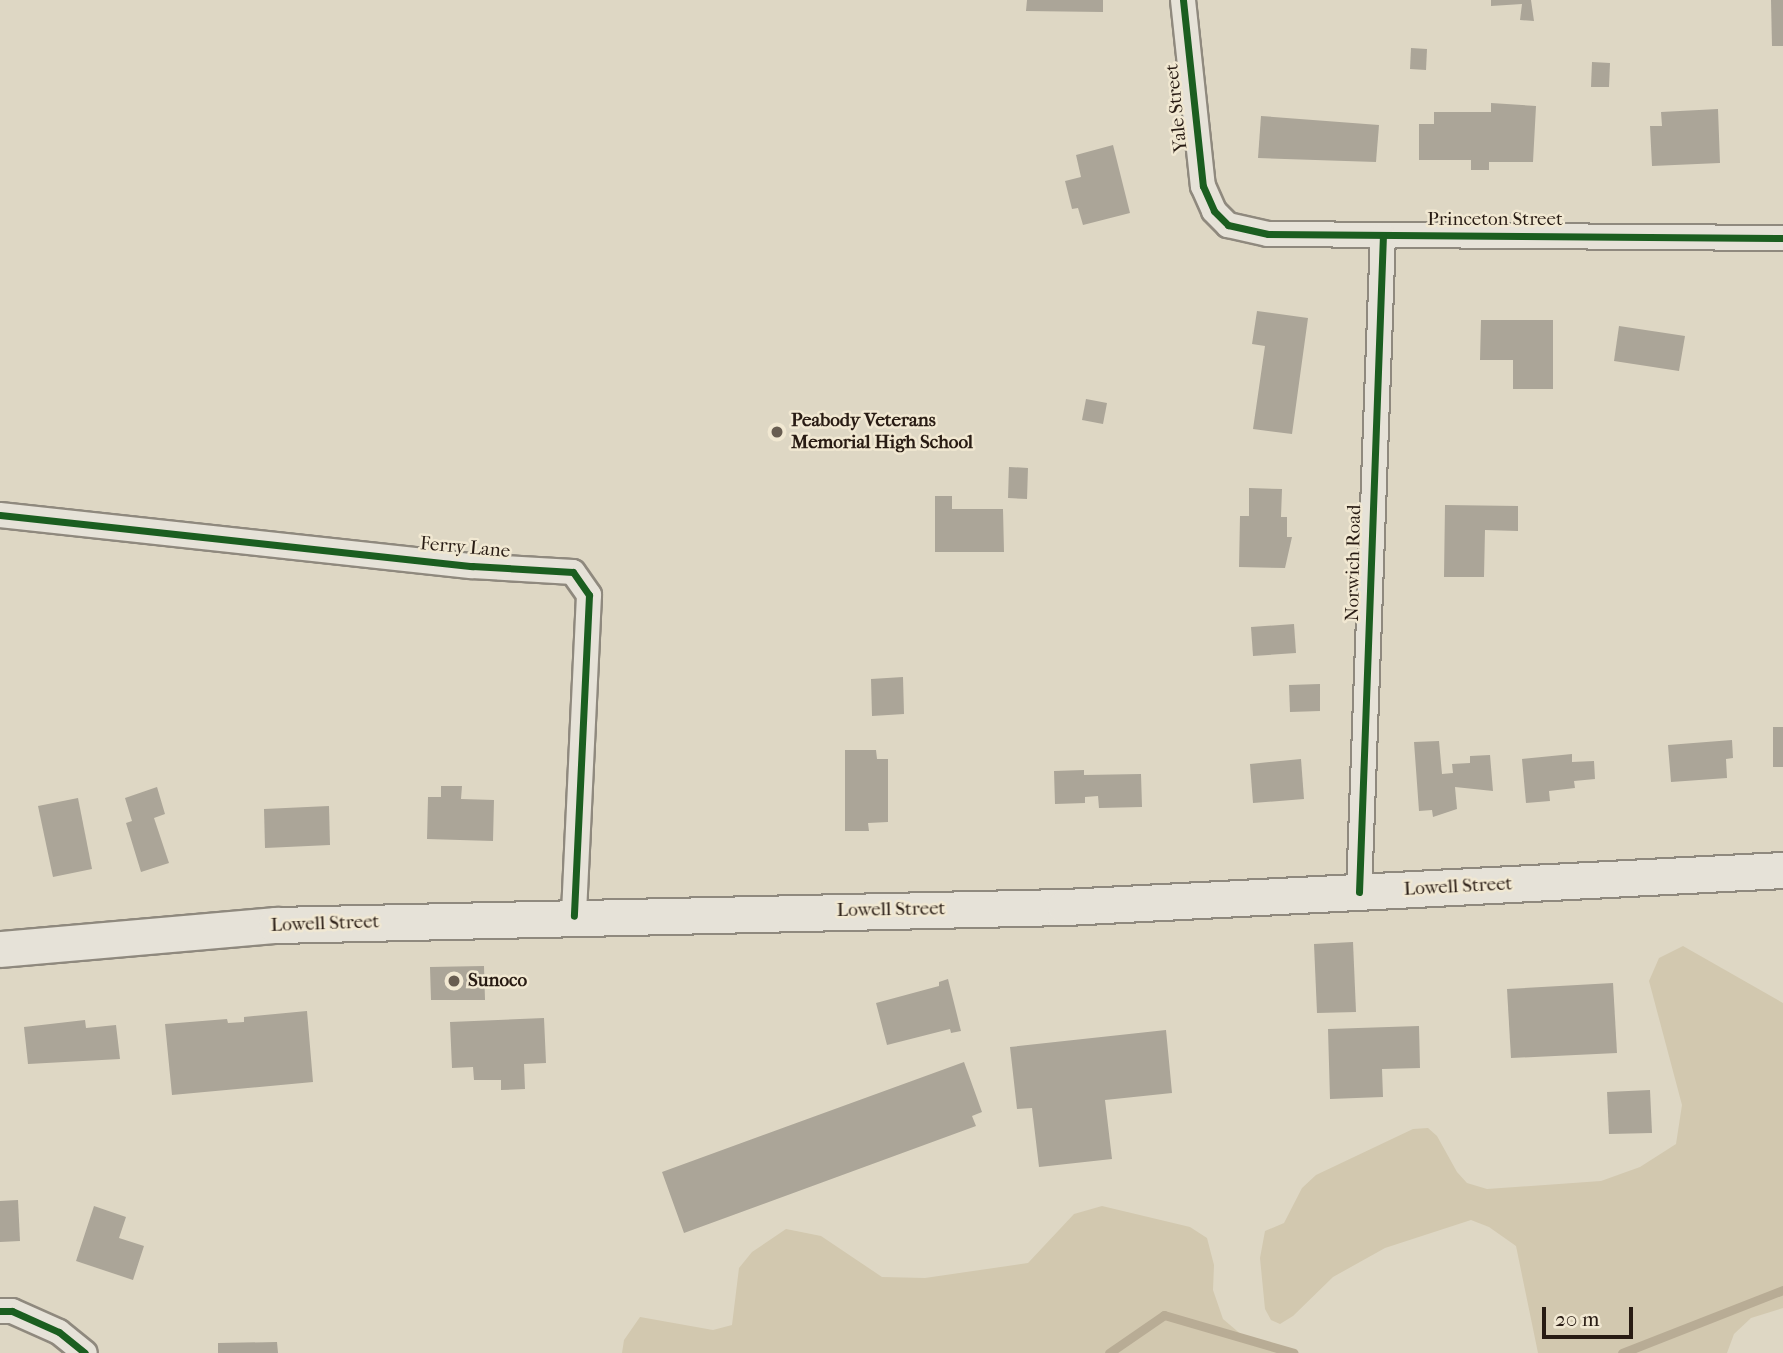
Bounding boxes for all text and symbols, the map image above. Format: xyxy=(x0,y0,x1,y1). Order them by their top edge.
street label: Yale Street xyxy=(1161,63,1193,153)
street label: Princeton Street xyxy=(1427,209,1563,231)
place label: Peabody Veterans Memorial High School xyxy=(791,410,973,454)
marker: Peabody Veterans Memorial High School xyxy=(769,424,785,440)
street label: Norwich Road xyxy=(1342,504,1366,622)
street label: Ferry Lane xyxy=(419,533,511,563)
street label: Lowell Street xyxy=(1403,873,1513,901)
street label: Lowell Street xyxy=(836,898,946,922)
street label: Lowell Street xyxy=(270,911,380,937)
place label: Sunoco xyxy=(468,970,527,992)
marker: Sunoco xyxy=(446,973,462,989)
scale bar xyxy=(1545,1294,1636,1338)
text: 20 m xyxy=(1555,1307,1599,1331)

